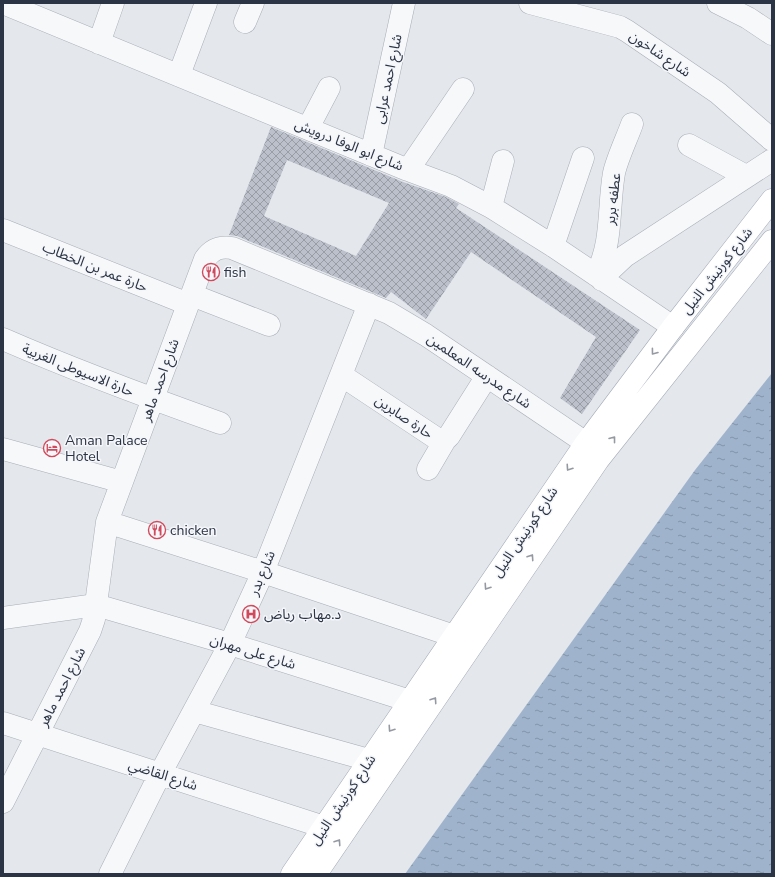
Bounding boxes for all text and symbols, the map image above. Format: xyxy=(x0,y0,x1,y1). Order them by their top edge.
street label: شارع شاخون xyxy=(625,26,694,82)
street label: شارع احمد عرابى xyxy=(369,32,408,126)
street label: شارع ابو الوفا درويش xyxy=(291,115,406,176)
street label: عطفه بربر xyxy=(600,172,626,227)
street label: شارع كورنيش النيل xyxy=(677,224,758,319)
street label: حارة عمر بن الخطاب xyxy=(40,237,150,297)
restaurant icon: fish xyxy=(201,262,221,282)
place label: fish xyxy=(224,263,247,282)
street label: شارع مدرسه المعلمين xyxy=(423,329,535,414)
street label: شارع احمد ماهر xyxy=(136,336,185,425)
street label: حارة الاسيوطى الغربية xyxy=(19,339,137,401)
one-way arrow xyxy=(652,348,659,355)
street label: حارة صابرين xyxy=(371,391,437,443)
place label: Aman Palace Hotel xyxy=(65,431,147,466)
one-way arrow xyxy=(608,437,615,444)
hotel icon: Aman Palace Hotel xyxy=(42,438,62,458)
one-way arrow xyxy=(566,464,574,471)
street label: شارع كورنيش النيل xyxy=(488,483,563,582)
restaurant icon: chicken xyxy=(147,520,167,540)
place label: chicken xyxy=(170,521,216,540)
street label: شارع بدر xyxy=(244,548,281,600)
one-way arrow xyxy=(526,555,533,562)
one-way arrow xyxy=(485,583,492,590)
hospital icon: د.مهاب رياض xyxy=(241,604,261,624)
place label: د.مهاب رياض xyxy=(264,605,341,624)
street label: شارع على مهران xyxy=(208,630,298,675)
street label: شارع احمد ماهر xyxy=(33,644,91,731)
one-way arrow xyxy=(429,697,436,704)
one-way arrow xyxy=(389,725,396,732)
street label: شارع كورنيش النيل xyxy=(306,751,381,850)
street label: شارع القاضي xyxy=(126,755,200,796)
one-way arrow xyxy=(333,839,341,846)

